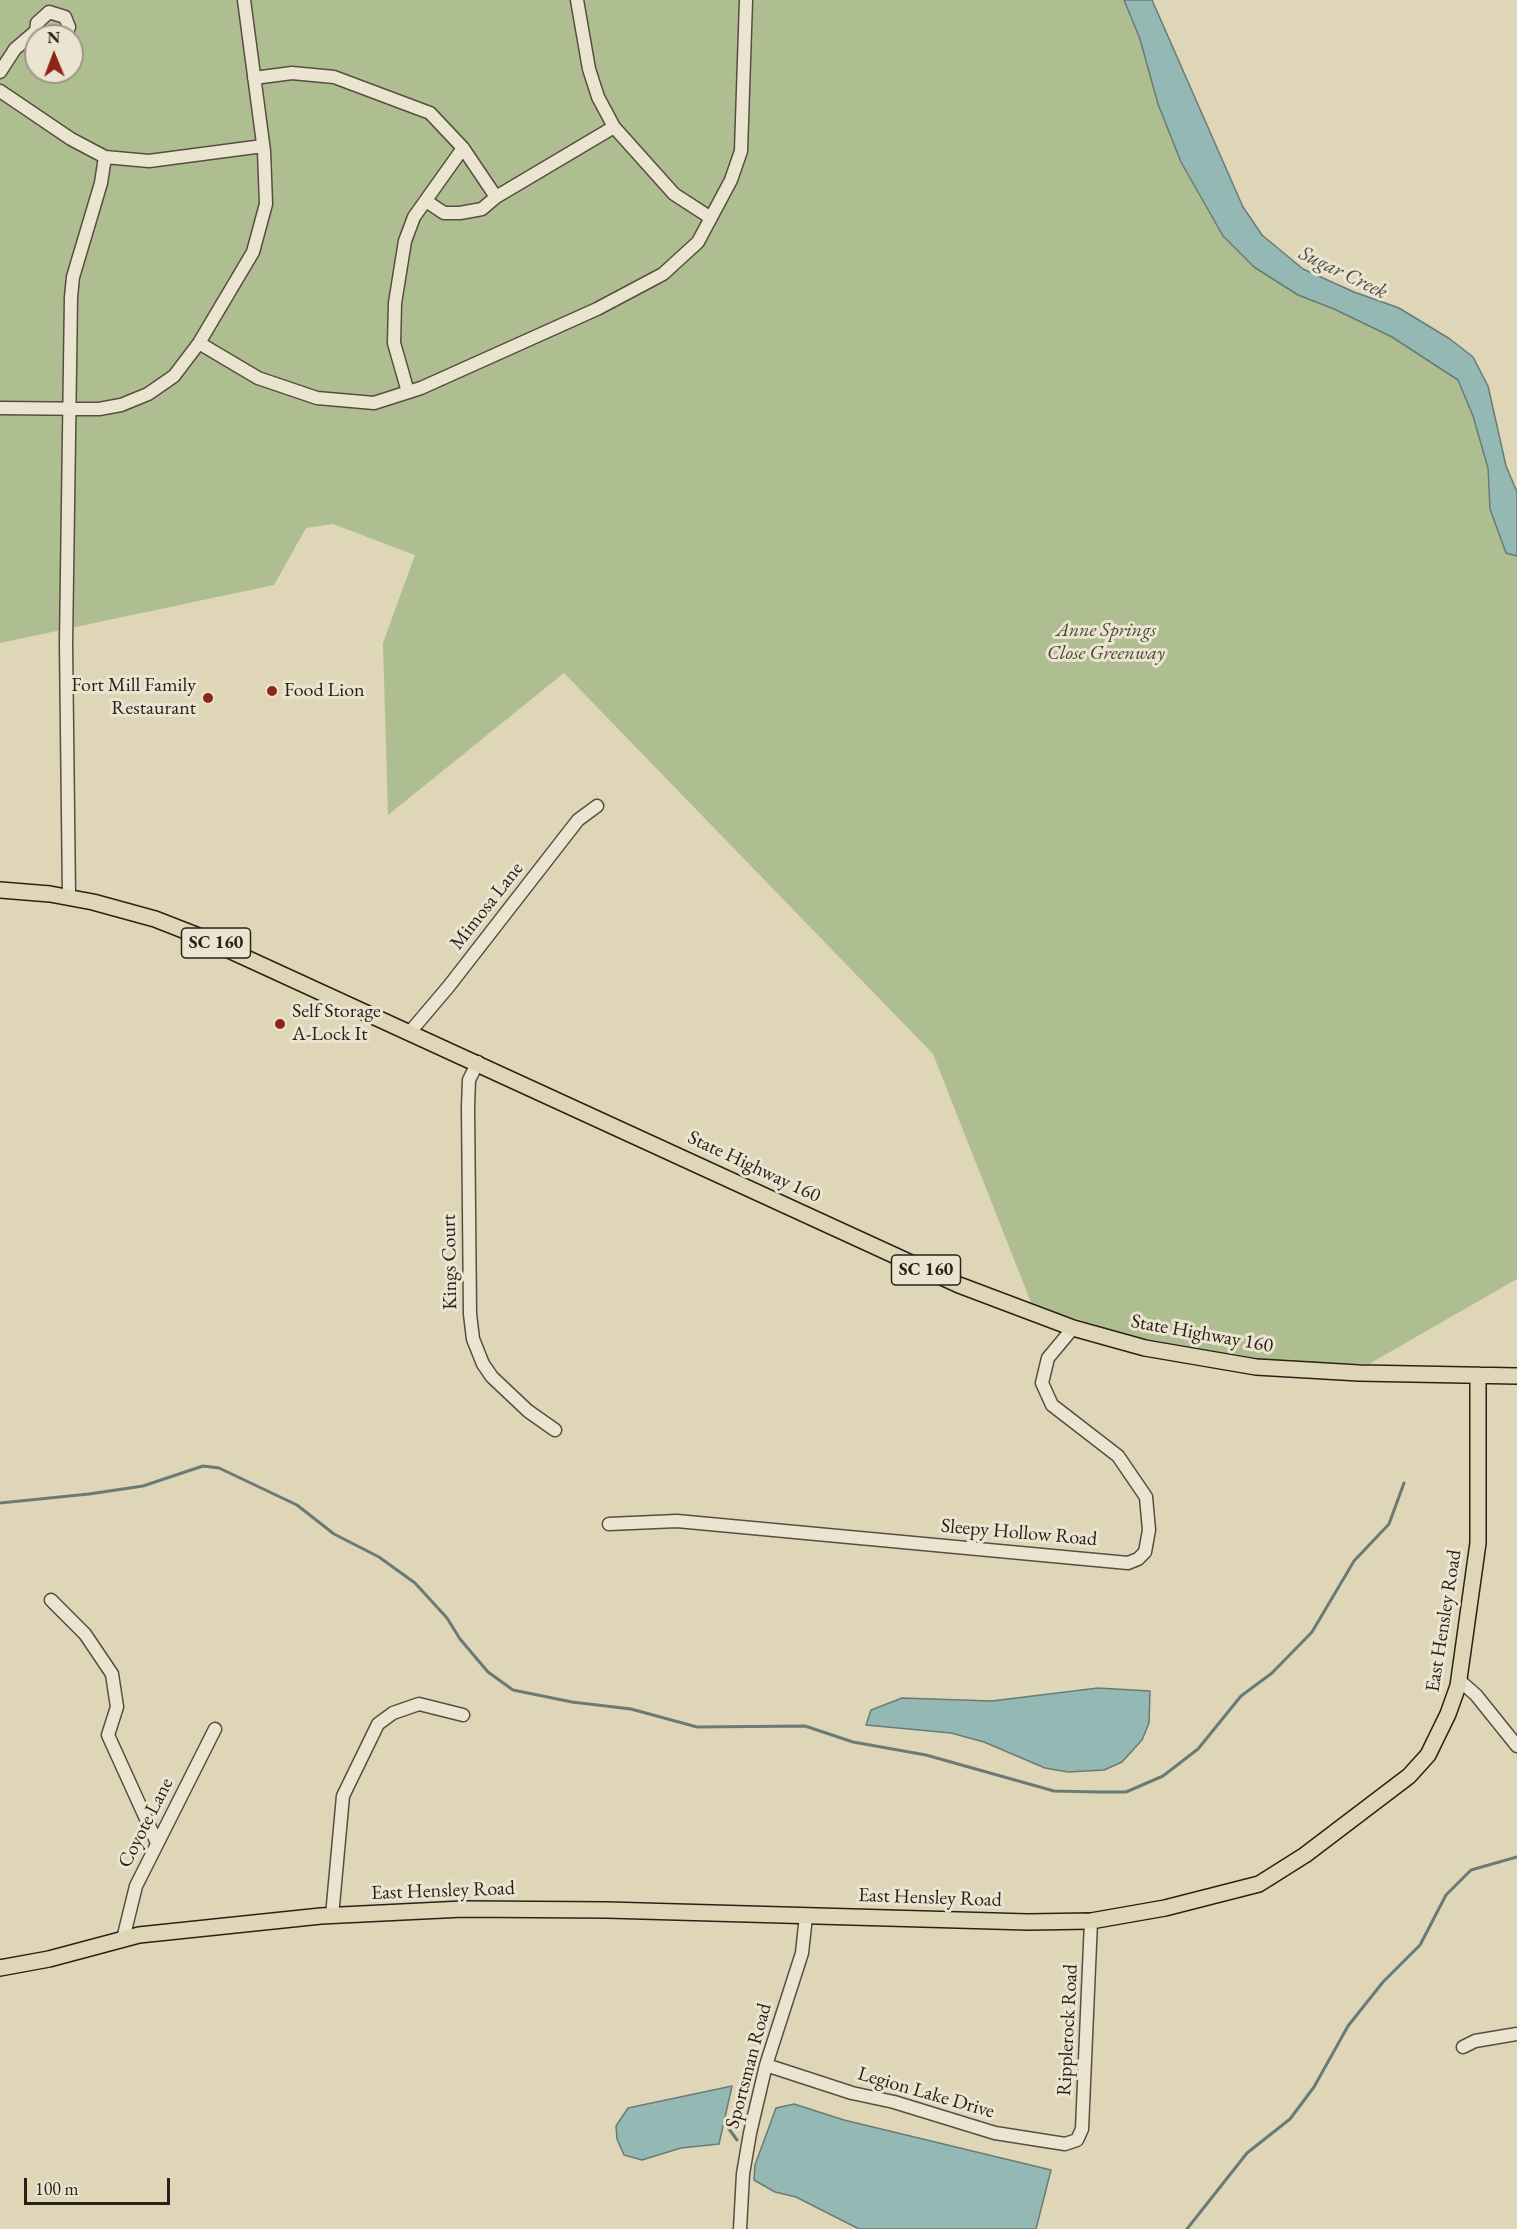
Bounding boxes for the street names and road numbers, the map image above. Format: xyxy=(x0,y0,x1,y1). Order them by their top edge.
street label: Mimosa Lane xyxy=(445,857,529,955)
road number: SC 160 xyxy=(182,928,250,958)
street label: State Highway 160 xyxy=(684,1126,824,1208)
street label: Kings Court xyxy=(437,1214,463,1310)
road number: SC 160 xyxy=(892,1255,960,1285)
street label: State Highway 160 xyxy=(1129,1310,1275,1358)
street label: Sleepy Hollow Road xyxy=(940,1514,1098,1552)
street label: East Hensley Road xyxy=(1421,1548,1467,1694)
street label: Coyote Lane xyxy=(113,1774,179,1872)
street label: East Hensley Road xyxy=(371,1876,515,1906)
street label: East Hensley Road xyxy=(858,1883,1002,1913)
street label: Ripplerock Road xyxy=(1053,1963,1083,2097)
street label: Sportsman Road xyxy=(721,2001,777,2131)
street label: Legion Lake Drive xyxy=(855,2062,997,2124)

